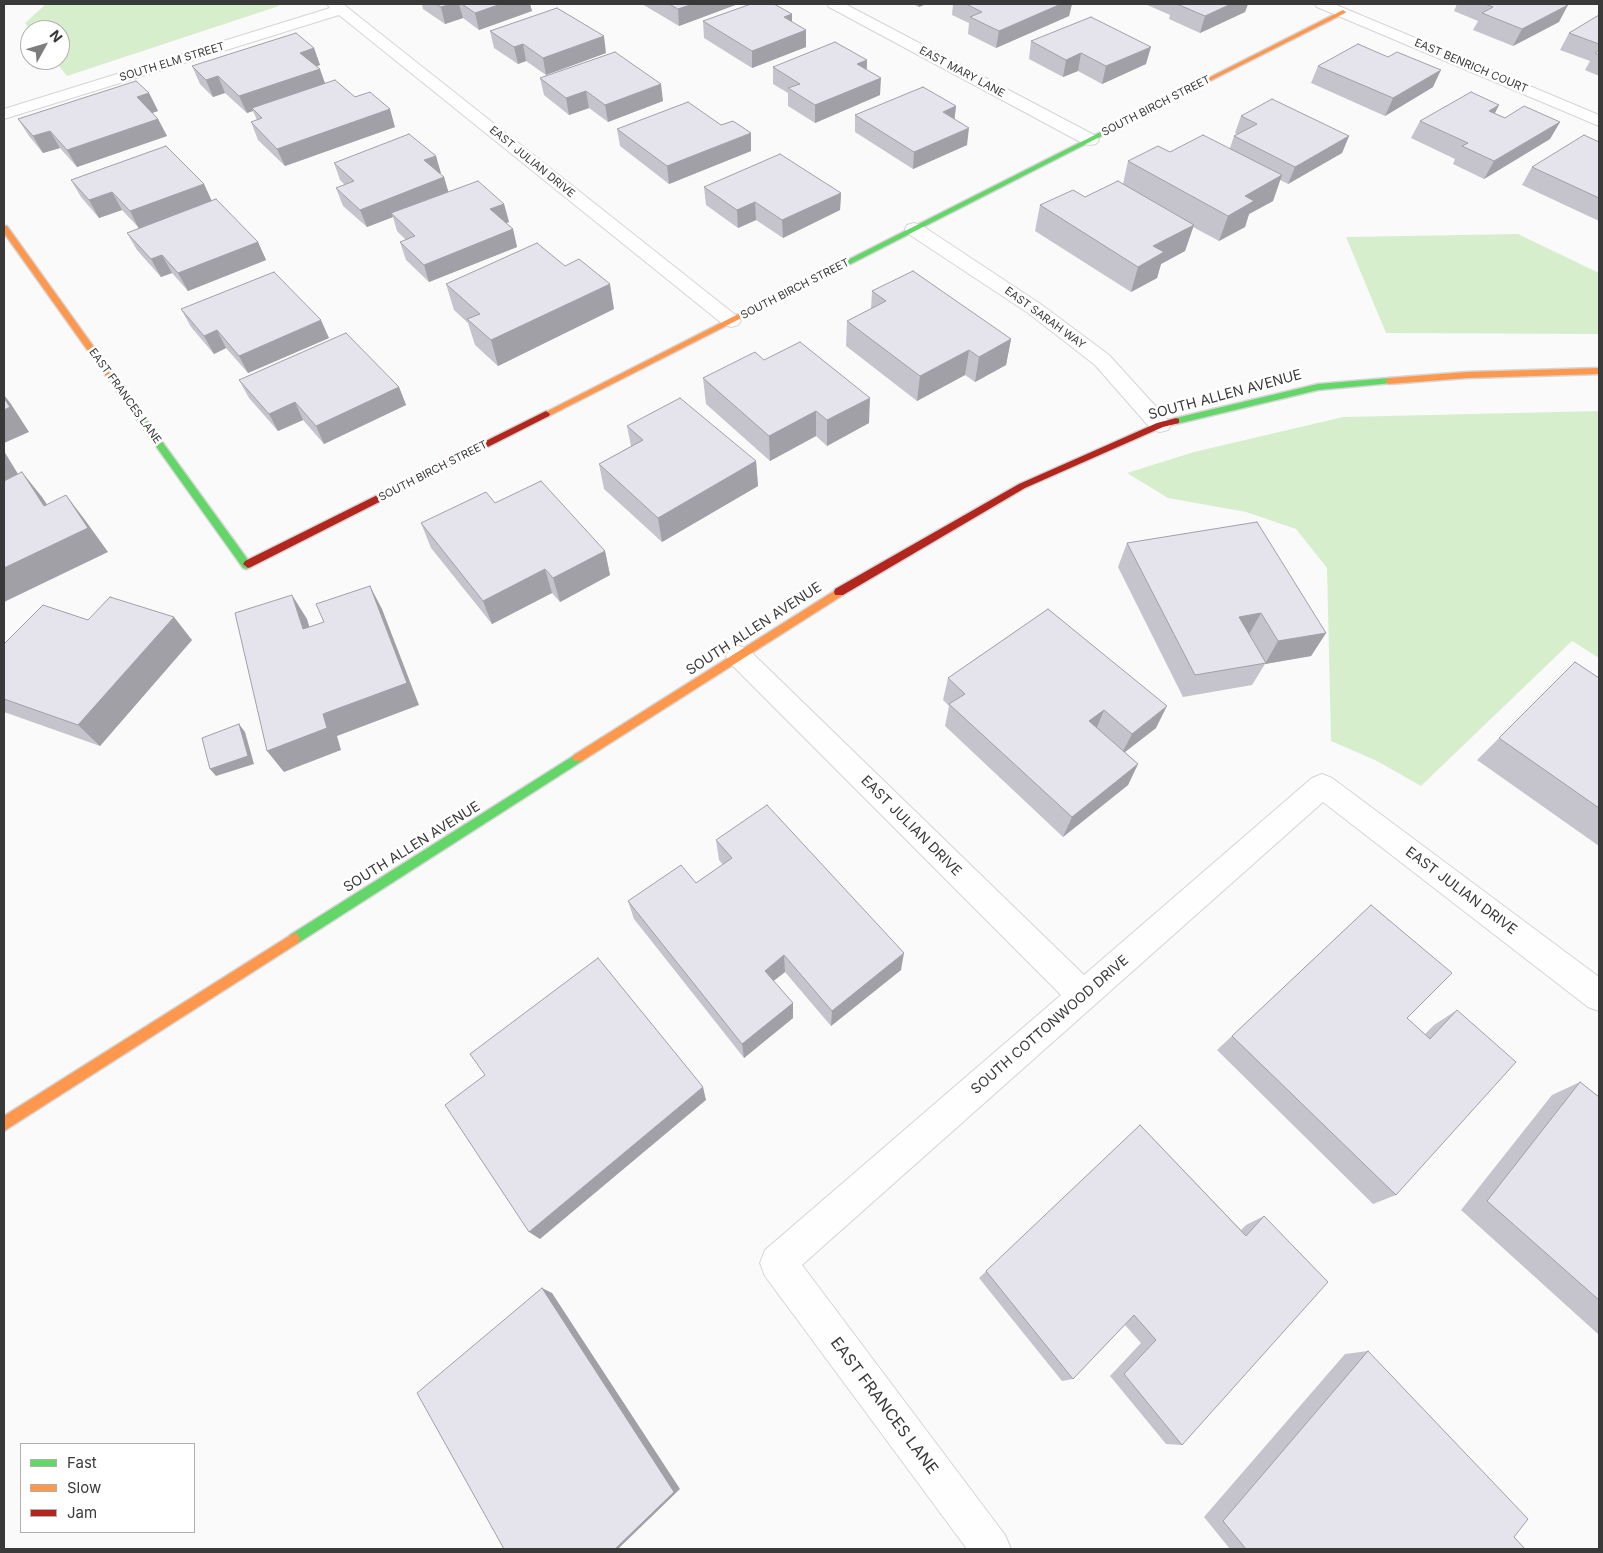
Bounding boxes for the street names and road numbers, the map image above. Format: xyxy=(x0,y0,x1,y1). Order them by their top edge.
street label: EAST BENRICH COURT xyxy=(1412,36,1530,96)
street label: SOUTH ELM STREET xyxy=(118,40,226,84)
street label: EAST MARY LANE xyxy=(917,44,1007,100)
street label: SOUTH BIRCH STREET xyxy=(1099,73,1213,139)
street label: EAST JULIAN DRIVE xyxy=(487,123,577,201)
street label: SOUTH BIRCH STREET xyxy=(738,256,852,322)
street label: EAST SARAH WAY xyxy=(1002,284,1088,352)
street label: EAST FRANCES LANE xyxy=(86,346,164,446)
street label: SOUTH ALLEN AVENUE xyxy=(1147,366,1303,424)
street label: SOUTH BIRCH STREET xyxy=(376,438,490,504)
street label: SOUTH ALLEN AVENUE xyxy=(683,579,825,679)
street label: EAST JULIAN DRIVE xyxy=(857,772,965,880)
street label: SOUTH ALLEN AVENUE xyxy=(341,798,483,896)
street label: EAST JULIAN DRIVE xyxy=(1402,844,1520,938)
street label: SOUTH COTTONWOOD DRIVE xyxy=(968,952,1132,1098)
street label: EAST FRANCES LANE xyxy=(826,1334,942,1478)

